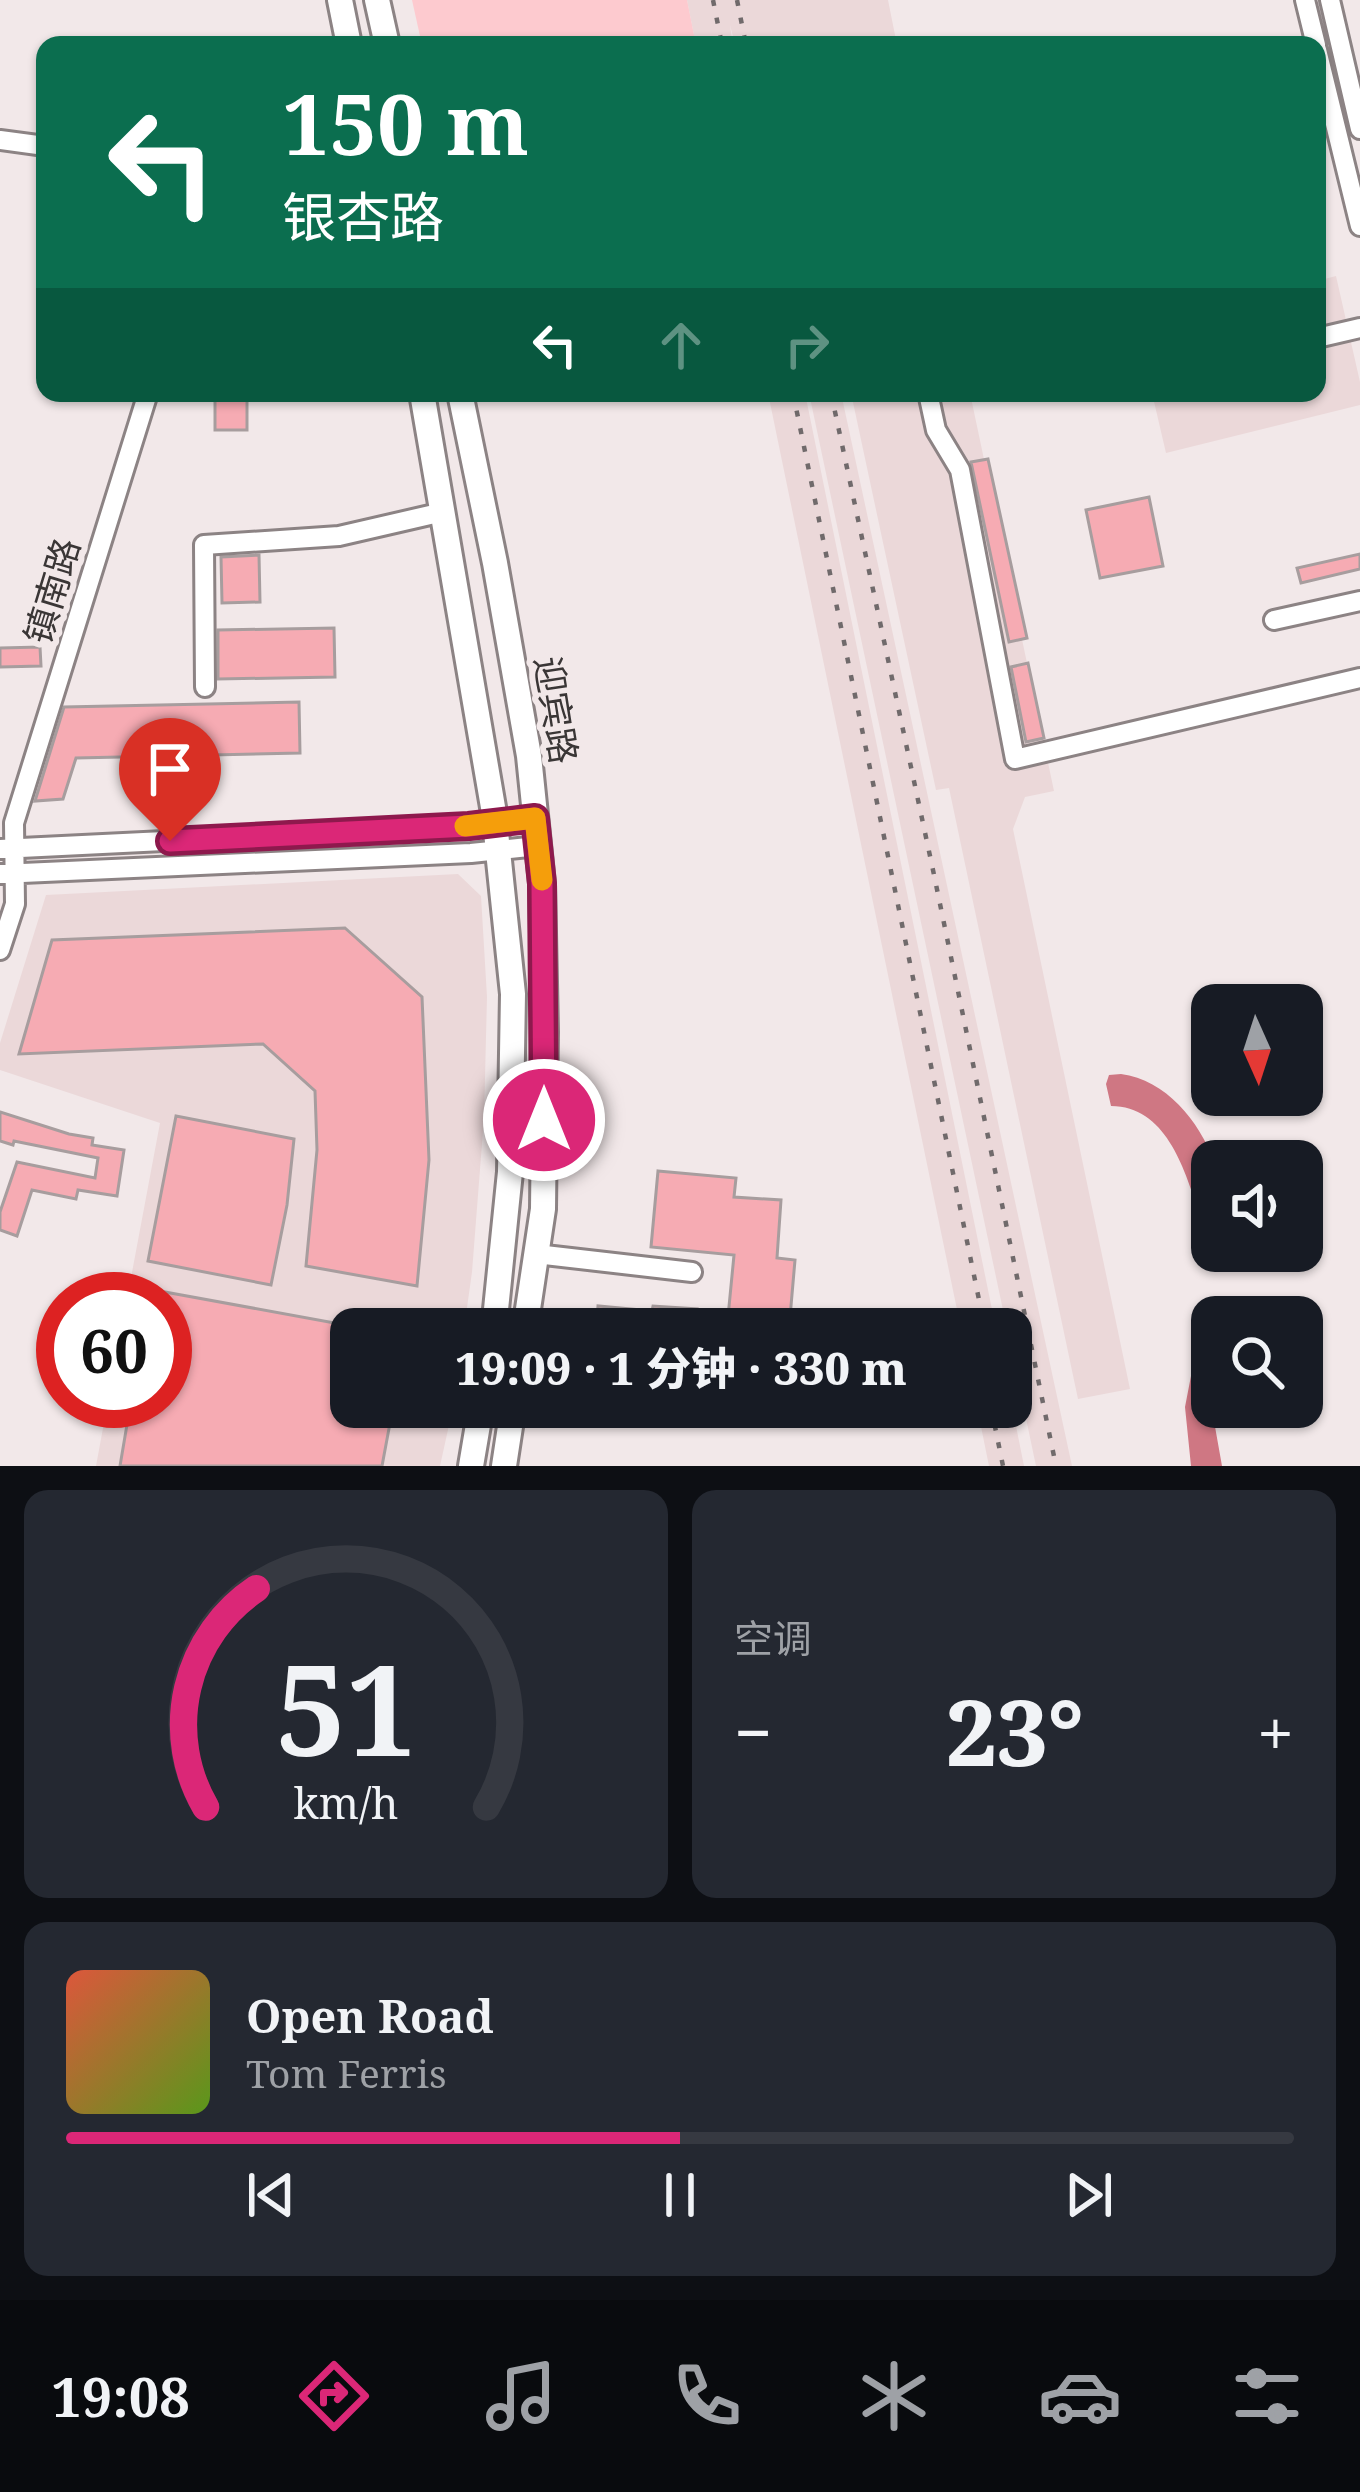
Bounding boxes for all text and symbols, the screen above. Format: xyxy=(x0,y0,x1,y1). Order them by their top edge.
text: 150 m xyxy=(282,65,529,180)
icon: left xyxy=(84,84,240,240)
text: 银杏路 xyxy=(282,179,444,253)
icon: left xyxy=(522,312,588,378)
icon: ahead xyxy=(648,312,714,378)
icon: right xyxy=(774,312,840,378)
street label: 镇南路 xyxy=(12,532,91,650)
street label: 迎宾路 xyxy=(524,653,589,767)
pin xyxy=(119,718,221,841)
icon: arrive xyxy=(137,736,203,802)
north arrow xyxy=(1191,984,1323,1116)
map controls xyxy=(1191,984,1323,1428)
position arrow xyxy=(481,1057,607,1183)
button: sound xyxy=(1191,1140,1323,1272)
speed limit sign: 60 xyxy=(36,1272,192,1428)
button: search xyxy=(1191,1296,1323,1428)
text: 19:09 · 1 分钟 · 330 m xyxy=(455,1337,907,1398)
text: 空调 xyxy=(734,1611,812,1664)
text: 51 xyxy=(275,1623,417,1793)
text: 23° xyxy=(946,1670,1084,1792)
text: − xyxy=(734,1686,772,1776)
text: + xyxy=(1257,1686,1294,1776)
text: km/h xyxy=(293,1773,399,1832)
text: Open Road xyxy=(246,1985,494,2046)
text: Tom Ferris xyxy=(246,2046,447,2099)
icon: previous xyxy=(238,2162,304,2228)
icon: pause xyxy=(647,2162,713,2228)
icon: next xyxy=(1056,2162,1122,2228)
icon: directions xyxy=(292,2354,376,2438)
icon: music xyxy=(479,2354,563,2438)
icon: phone xyxy=(665,2354,749,2438)
icon: climate xyxy=(852,2354,936,2438)
icon: car xyxy=(1038,2354,1122,2438)
icon: filters xyxy=(1225,2354,1309,2438)
text: 19:08 xyxy=(51,2359,190,2433)

